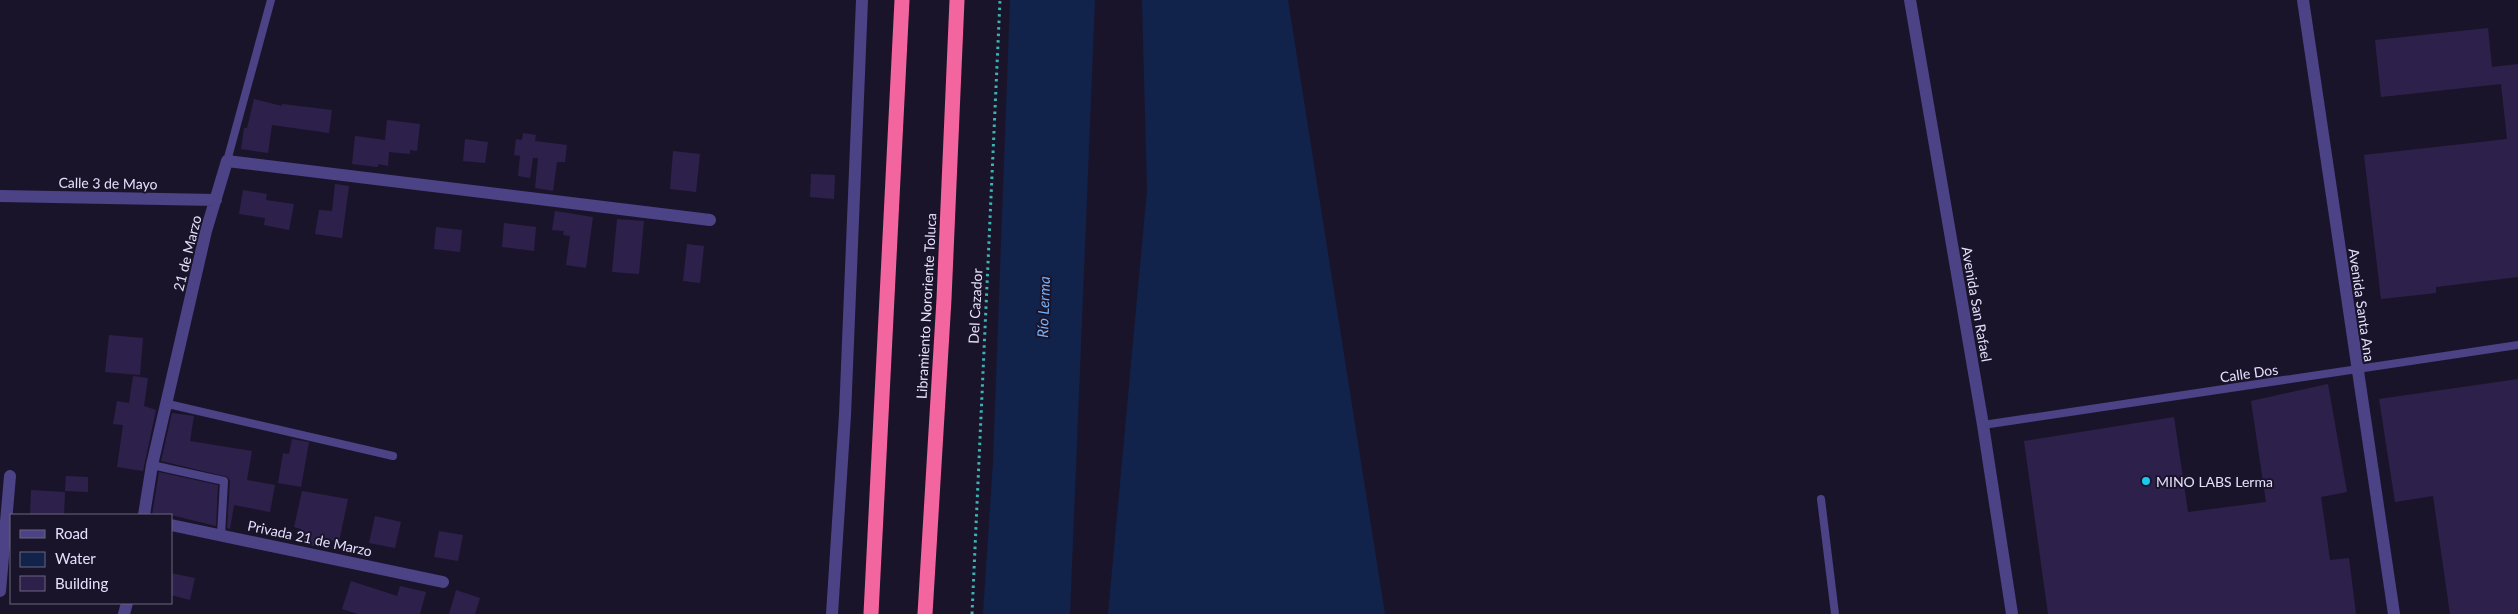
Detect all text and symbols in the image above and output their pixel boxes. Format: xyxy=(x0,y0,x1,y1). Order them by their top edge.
street label: Calle 3 de Mayo xyxy=(58,174,158,192)
street label: Libramiento Nororiente Toluca xyxy=(913,212,939,399)
street label: 21 de Marzo xyxy=(169,213,205,293)
street label: Avenida San Rafael xyxy=(1958,245,1996,363)
street label: Avenida Santa Ana xyxy=(2346,247,2378,363)
street label: Del Cazador xyxy=(965,268,985,344)
water label: Río Lerma xyxy=(1033,276,1053,338)
street label: Calle Dos xyxy=(2219,361,2279,385)
place label: MINO LABS Lerma xyxy=(2156,473,2273,490)
marker: MINO LABS Lerma xyxy=(2140,475,2152,487)
legend xyxy=(10,514,172,604)
street label: Privada 21 de Marzo xyxy=(246,517,374,560)
text: Road xyxy=(55,524,88,542)
text: Water xyxy=(55,549,96,567)
text: Building xyxy=(55,574,108,592)

